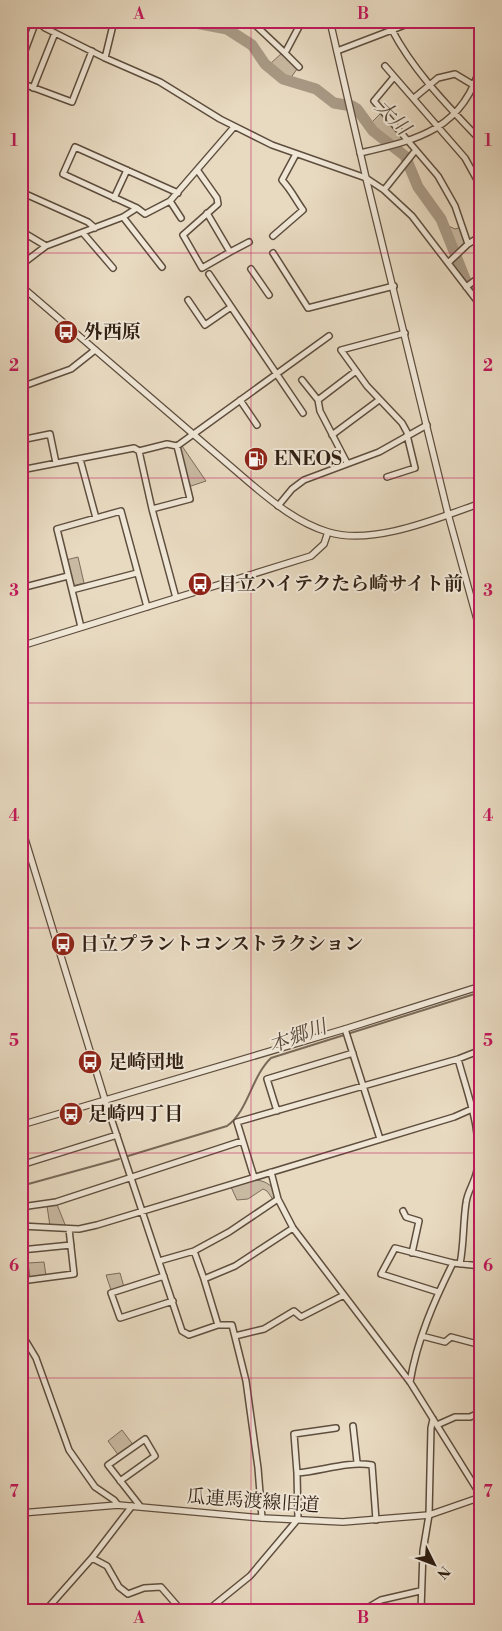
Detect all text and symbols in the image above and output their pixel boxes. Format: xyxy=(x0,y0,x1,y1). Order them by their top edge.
text: A xyxy=(132,4,145,24)
text: B xyxy=(357,4,369,24)
water label: 大川 xyxy=(369,95,416,142)
text: 1 xyxy=(10,131,18,151)
text: 1 xyxy=(484,131,492,151)
bus stop icon: 外西原 xyxy=(53,319,79,345)
place label: 外西原 xyxy=(84,320,141,344)
text: 2 xyxy=(9,356,19,376)
text: 2 xyxy=(483,356,493,376)
fuel station icon: ENEOS xyxy=(243,446,269,472)
place label: ENEOS xyxy=(274,447,342,471)
bus stop icon: 日立ハイテクたら崎サイト前 xyxy=(187,571,213,597)
place label: 日立ハイテクたら崎サイト前 xyxy=(218,572,463,596)
text: 3 xyxy=(9,581,19,601)
text: 3 xyxy=(483,581,493,601)
text: 4 xyxy=(9,806,20,826)
text: 4 xyxy=(483,806,494,826)
bus stop icon: 日立プラントコンストラクション xyxy=(50,931,76,957)
place label: 日立プラントコンストラクション xyxy=(80,932,363,956)
water label: 本郷川 xyxy=(266,1014,332,1059)
text: 5 xyxy=(9,1031,19,1051)
text: 5 xyxy=(483,1031,493,1051)
bus stop icon: 足崎団地 xyxy=(77,1049,103,1075)
place label: 足崎団地 xyxy=(108,1050,184,1074)
bus stop icon: 足崎四丁目 xyxy=(58,1101,84,1127)
place label: 足崎四丁目 xyxy=(88,1102,183,1126)
text: 6 xyxy=(9,1256,19,1276)
text: 6 xyxy=(483,1256,493,1276)
text: 7 xyxy=(9,1482,19,1502)
text: 7 xyxy=(483,1482,493,1502)
street label: 瓜連馬渡線旧道 xyxy=(186,1484,320,1518)
north arrow xyxy=(410,1538,460,1588)
text: N xyxy=(433,1562,453,1582)
text: A xyxy=(132,1608,145,1628)
text: B xyxy=(357,1608,369,1628)

